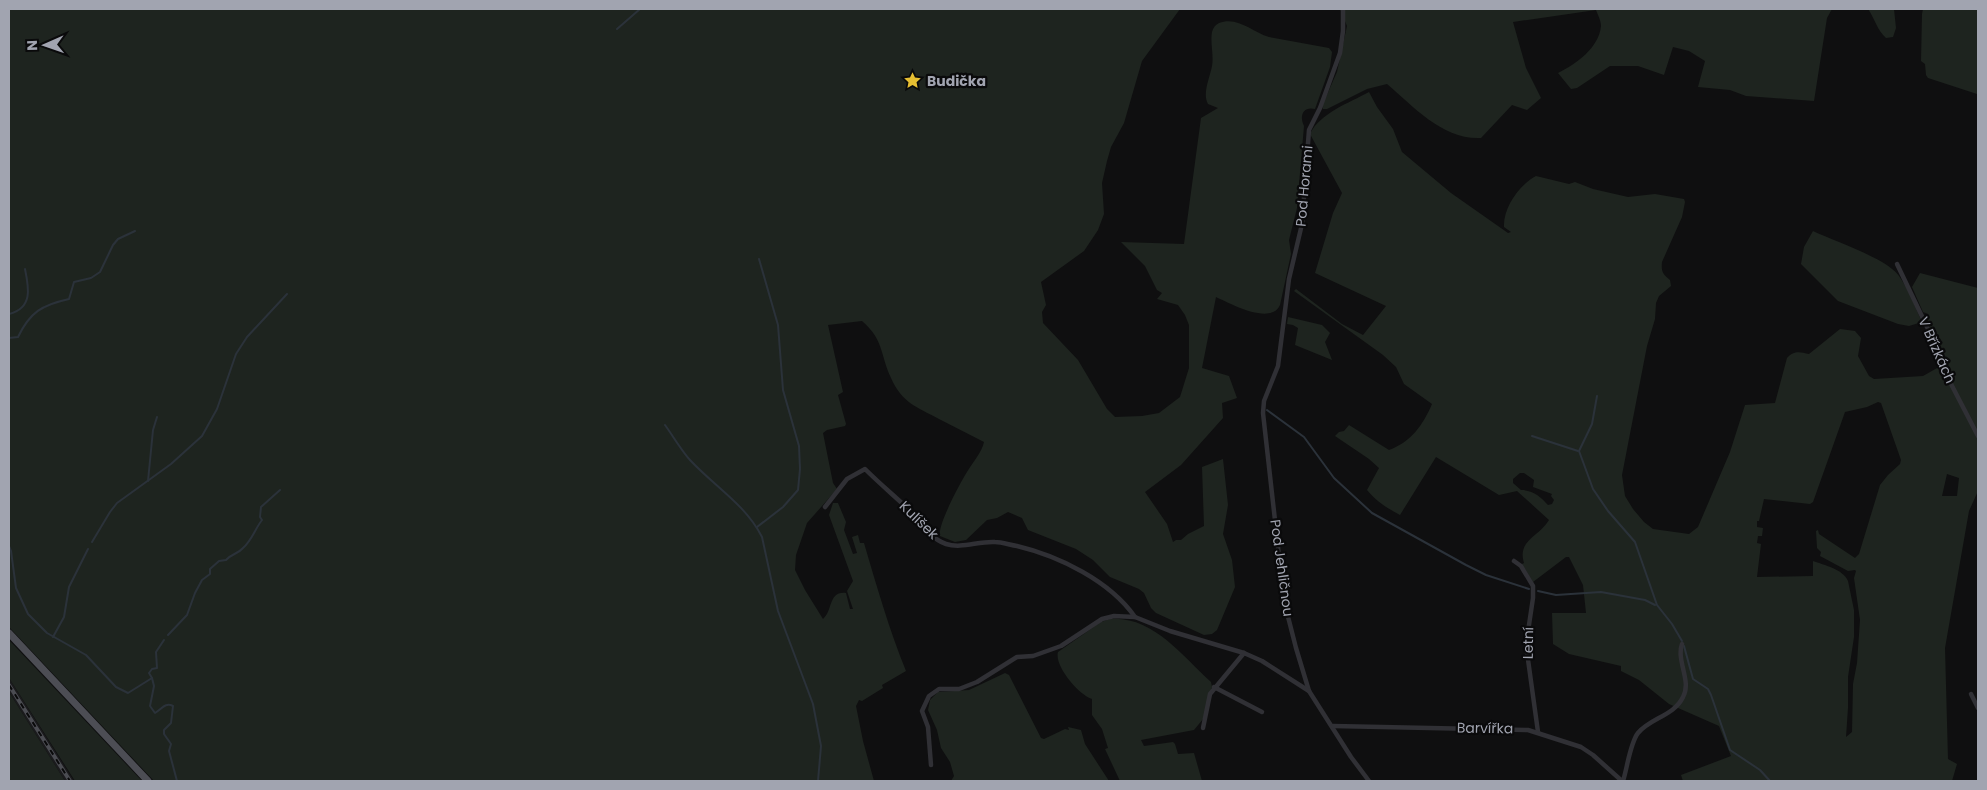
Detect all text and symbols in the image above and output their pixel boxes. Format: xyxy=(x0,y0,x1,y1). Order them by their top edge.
north arrow xyxy=(20,20,70,70)
text: N xyxy=(22,40,42,51)
place icon: Budička xyxy=(903,71,923,91)
place label: Budička xyxy=(927,71,986,91)
street label: Pod Horami xyxy=(1290,145,1318,227)
street label: V Břízkách xyxy=(1913,314,1961,386)
street label: Kulíšek xyxy=(895,496,944,544)
street label: Pod Jehličnou xyxy=(1265,518,1299,618)
street label: Letní xyxy=(1518,626,1538,659)
street label: Barvířka xyxy=(1457,718,1513,738)

